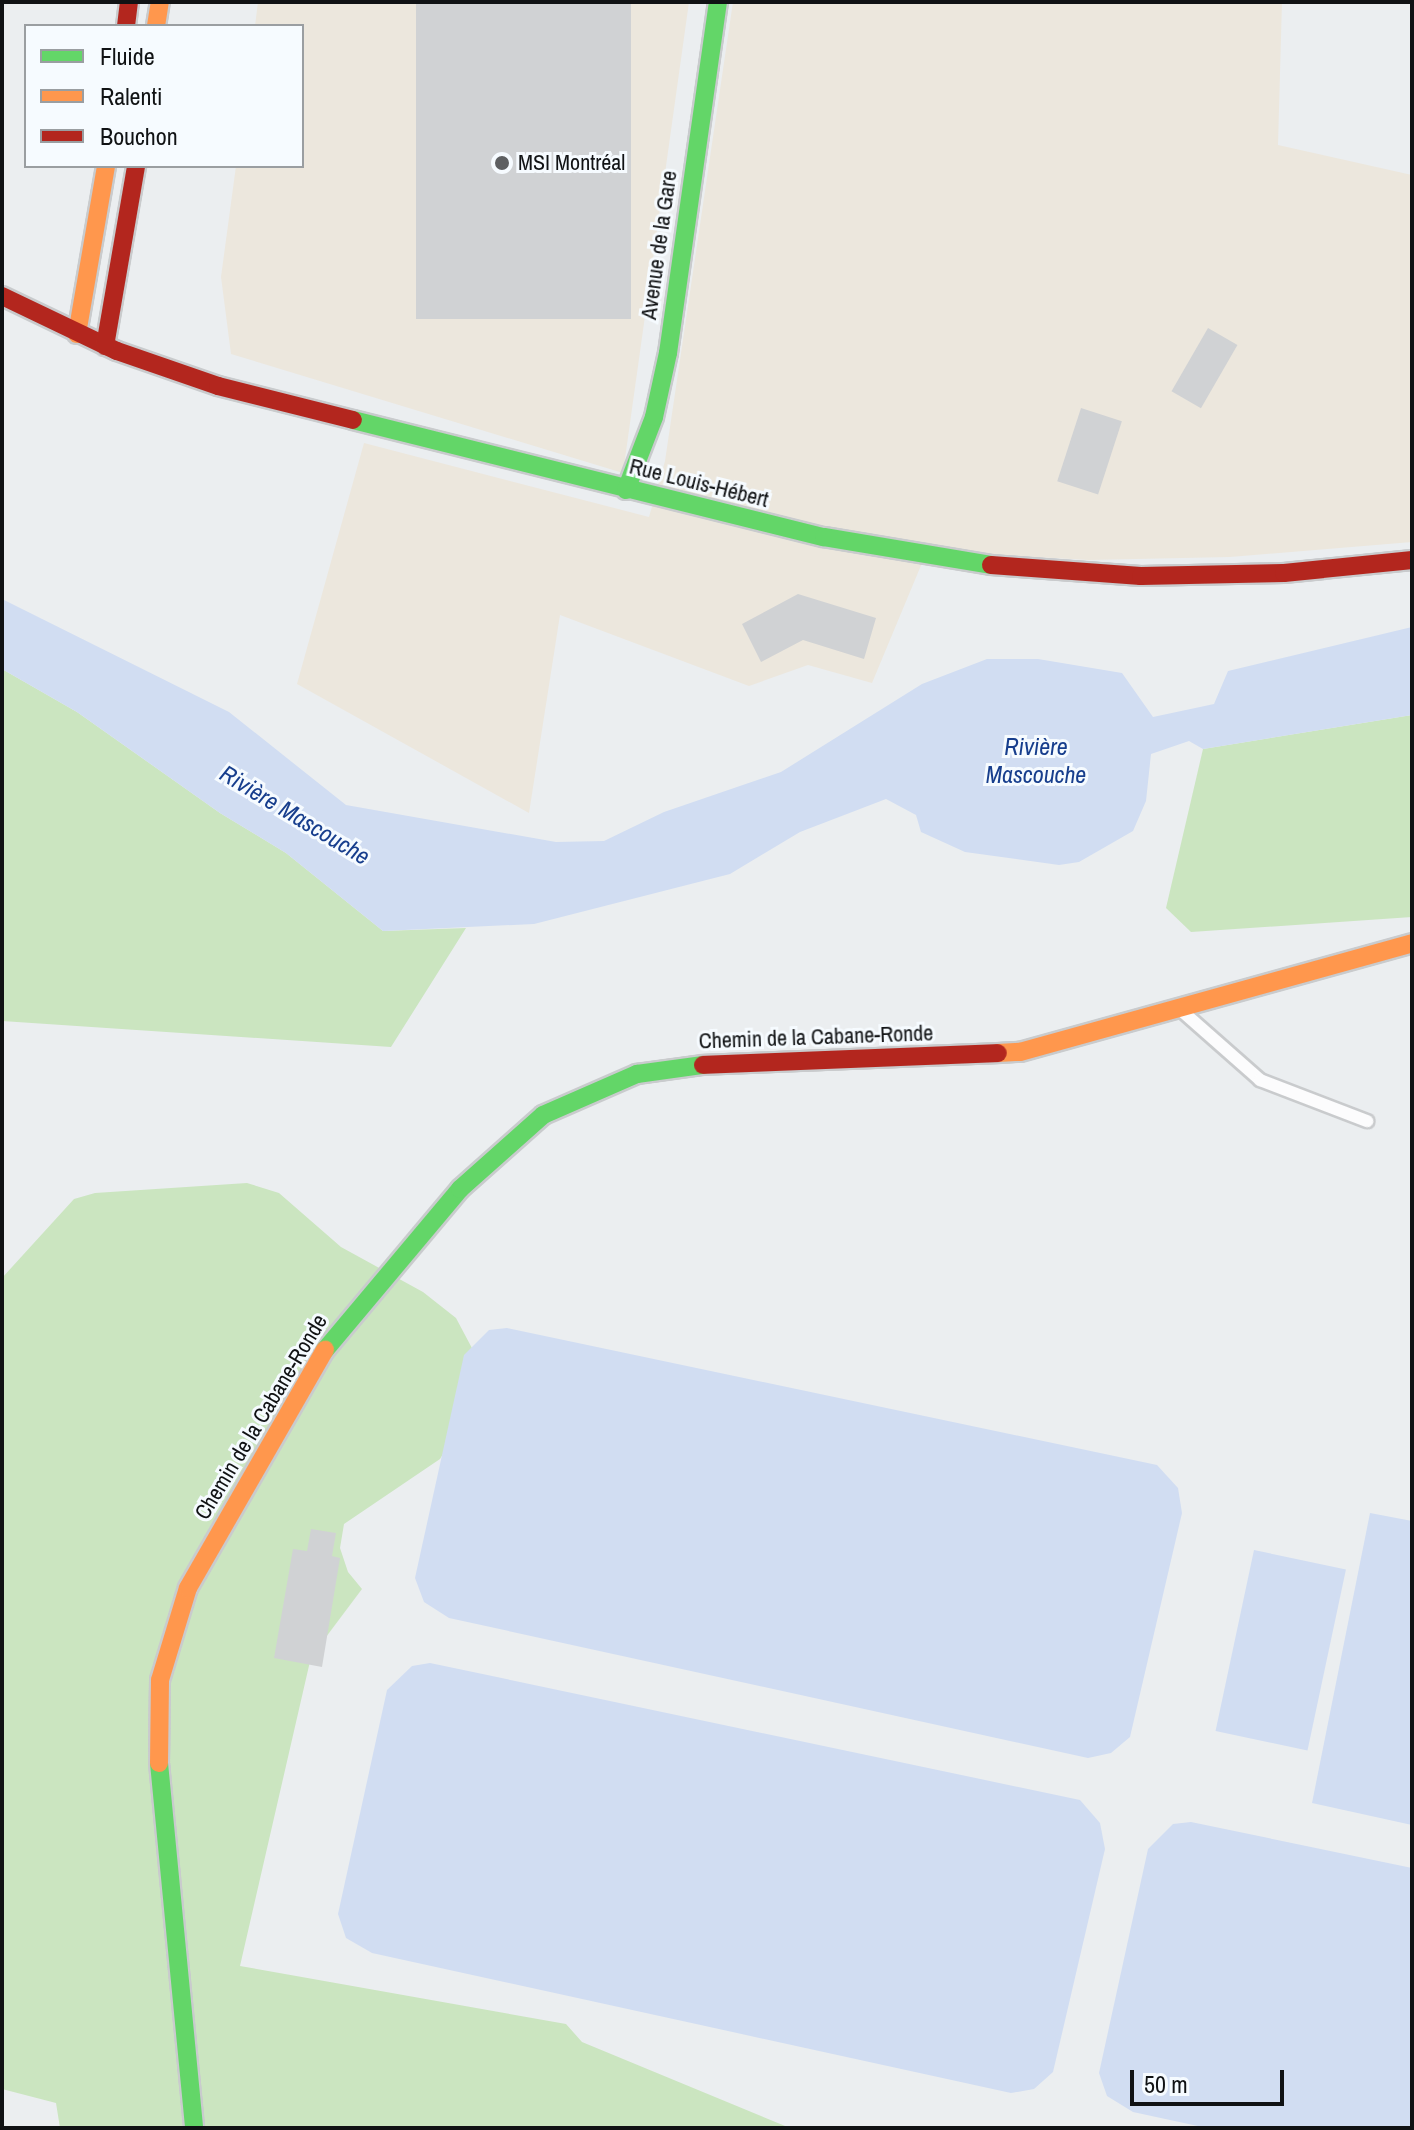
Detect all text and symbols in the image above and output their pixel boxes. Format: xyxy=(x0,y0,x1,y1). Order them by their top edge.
legend xyxy=(24,24,304,168)
text: Fluide xyxy=(100,40,155,72)
text: Ralenti xyxy=(100,80,162,112)
text: Bouchon xyxy=(100,120,178,152)
place label: MSI Montréal xyxy=(518,150,625,176)
marker: MSI Montréal xyxy=(493,154,511,172)
street label: Avenue de la Gare xyxy=(635,169,683,321)
street label: Rue Louis-Hébert xyxy=(627,453,771,513)
water label: Rivière Mascouche xyxy=(986,733,1086,789)
water label: Rivière Mascouche xyxy=(215,759,375,871)
street label: Chemin de la Cabane-Ronde xyxy=(698,1020,934,1054)
street label: Chemin de la Cabane-Ronde xyxy=(189,1310,333,1524)
scale bar xyxy=(1134,2054,1288,2104)
text: 50 m xyxy=(1144,2068,1188,2100)

